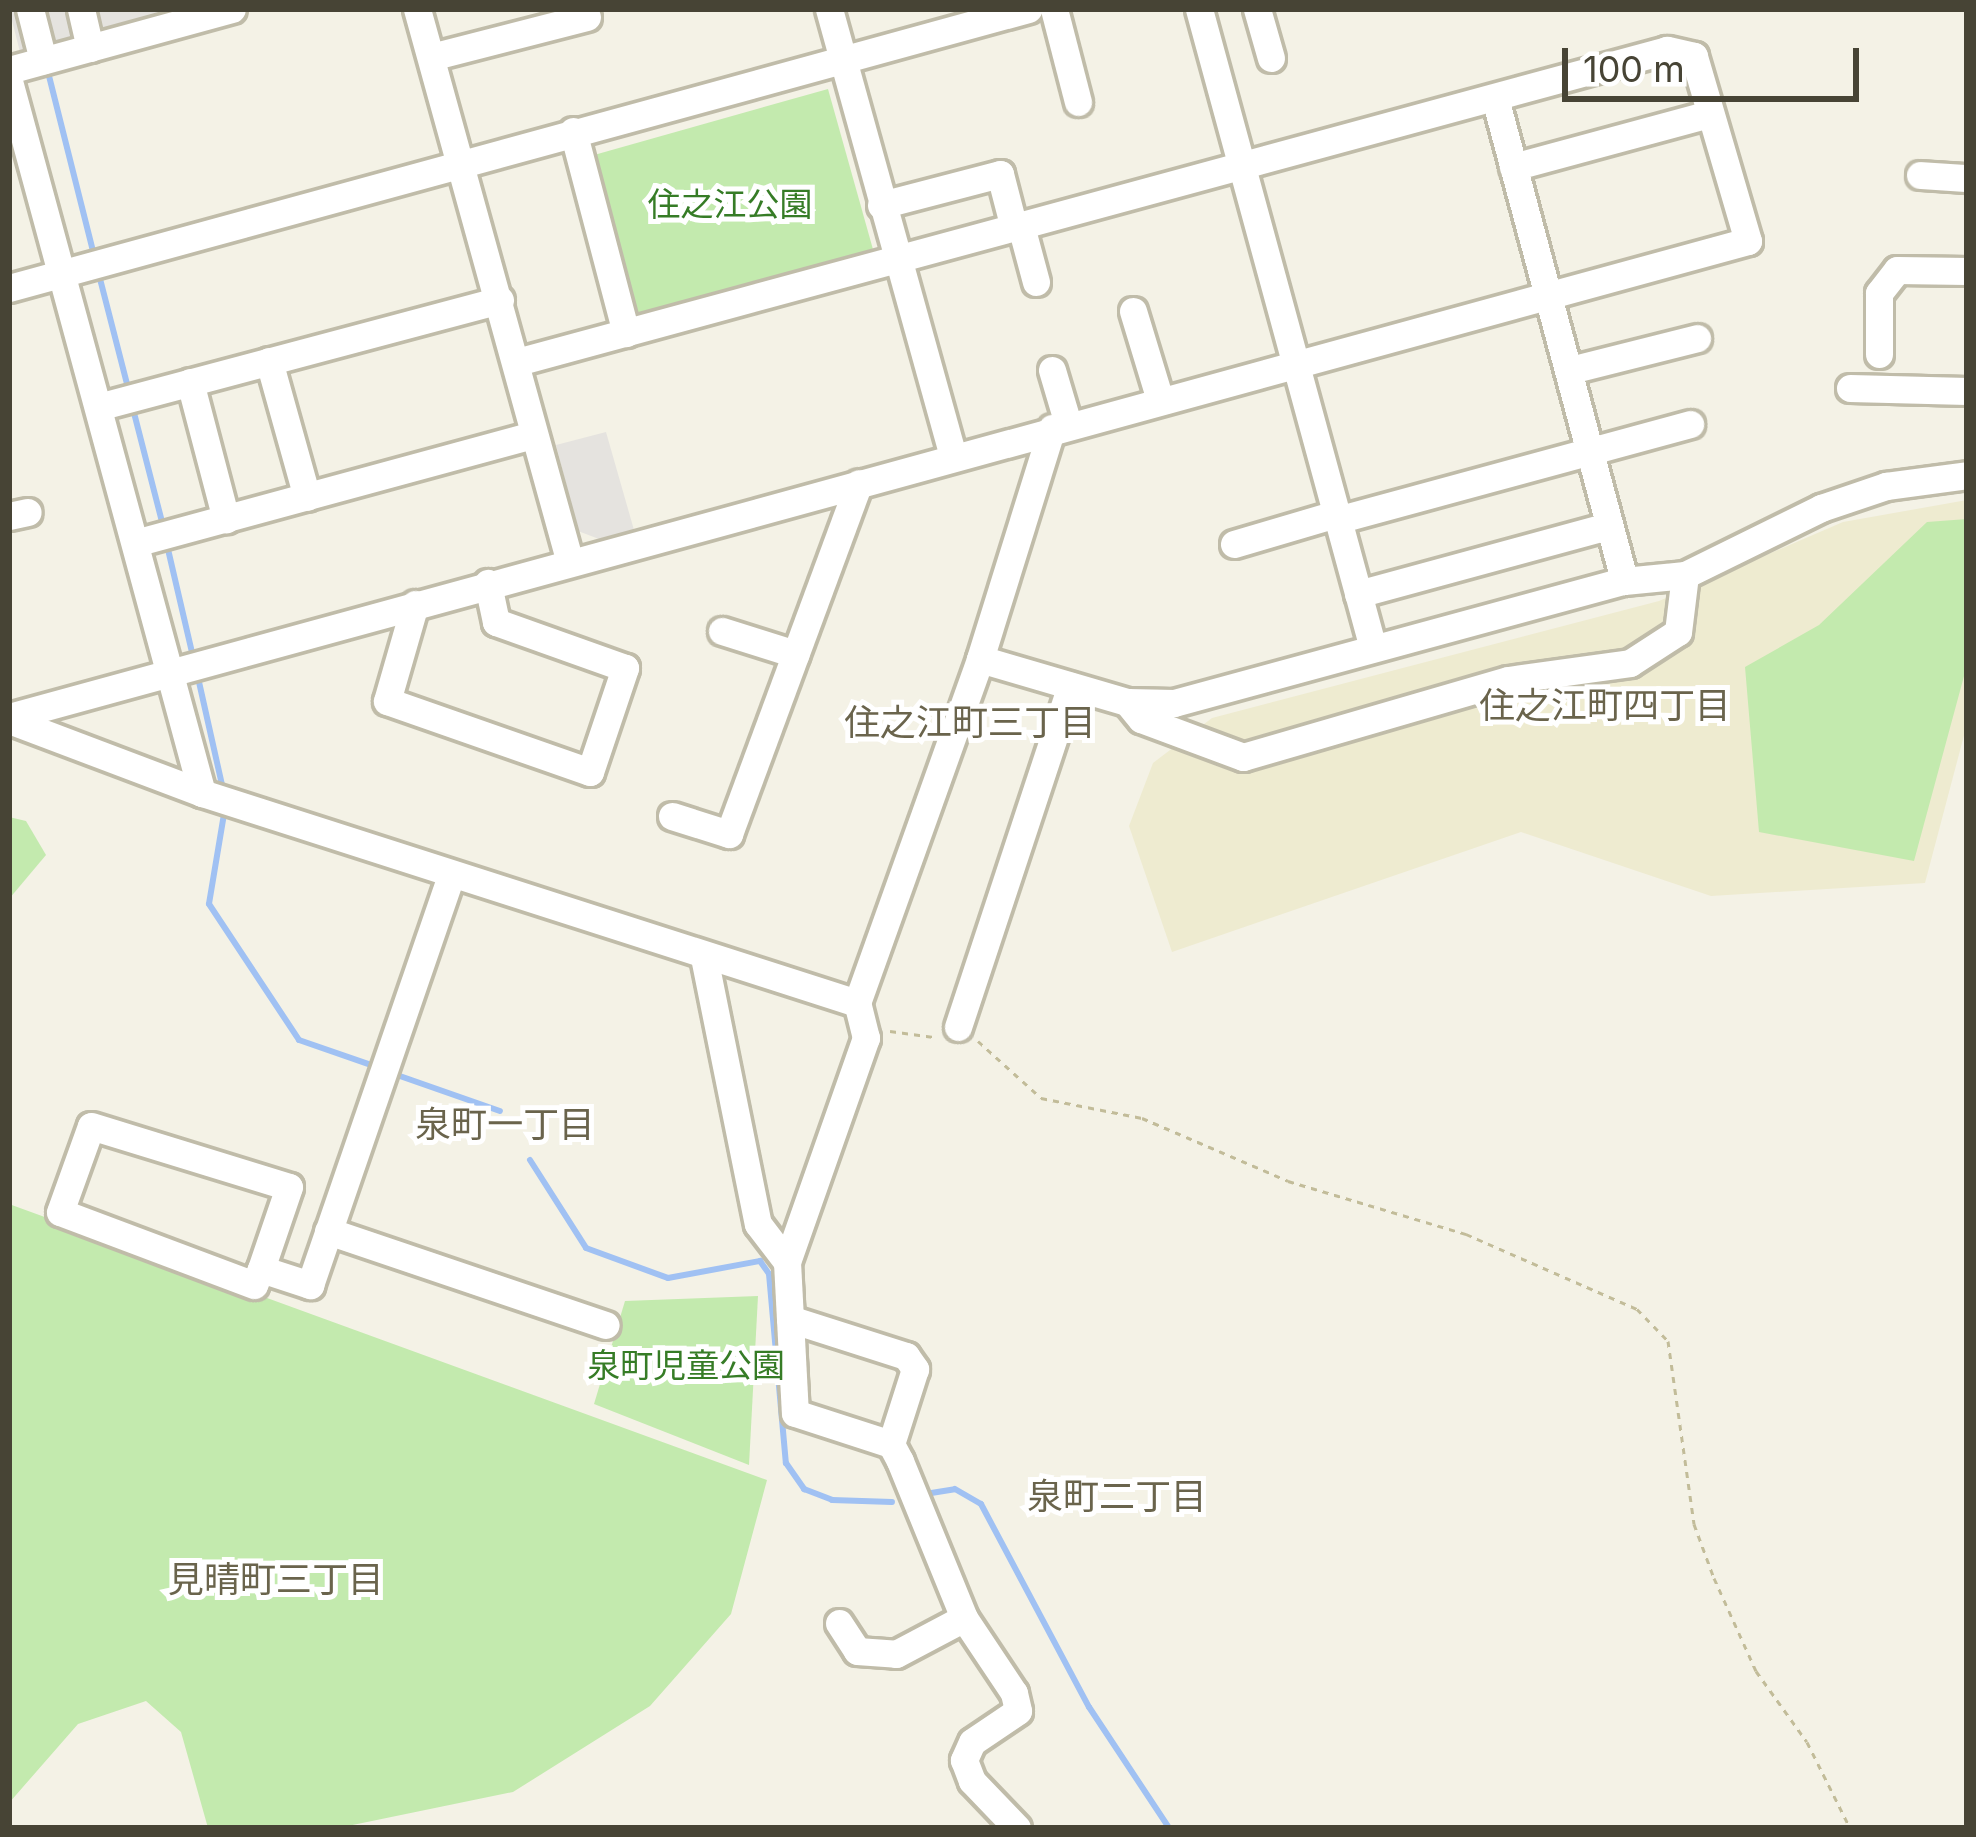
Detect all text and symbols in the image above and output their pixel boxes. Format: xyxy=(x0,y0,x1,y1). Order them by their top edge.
scale bar xyxy=(1568,24,1865,98)
text: 100 m xyxy=(1583,47,1685,91)
park label: 住之江公園 xyxy=(648,185,812,225)
district label: 住之江町四丁目 xyxy=(1479,684,1731,728)
district label: 住之江町三丁目 xyxy=(844,701,1096,745)
district label: 泉町一丁目 xyxy=(415,1103,595,1147)
park label: 泉町児童公園 xyxy=(587,1346,785,1386)
district label: 泉町二丁目 xyxy=(1027,1475,1207,1519)
district label: 見晴町三丁目 xyxy=(168,1558,384,1602)

